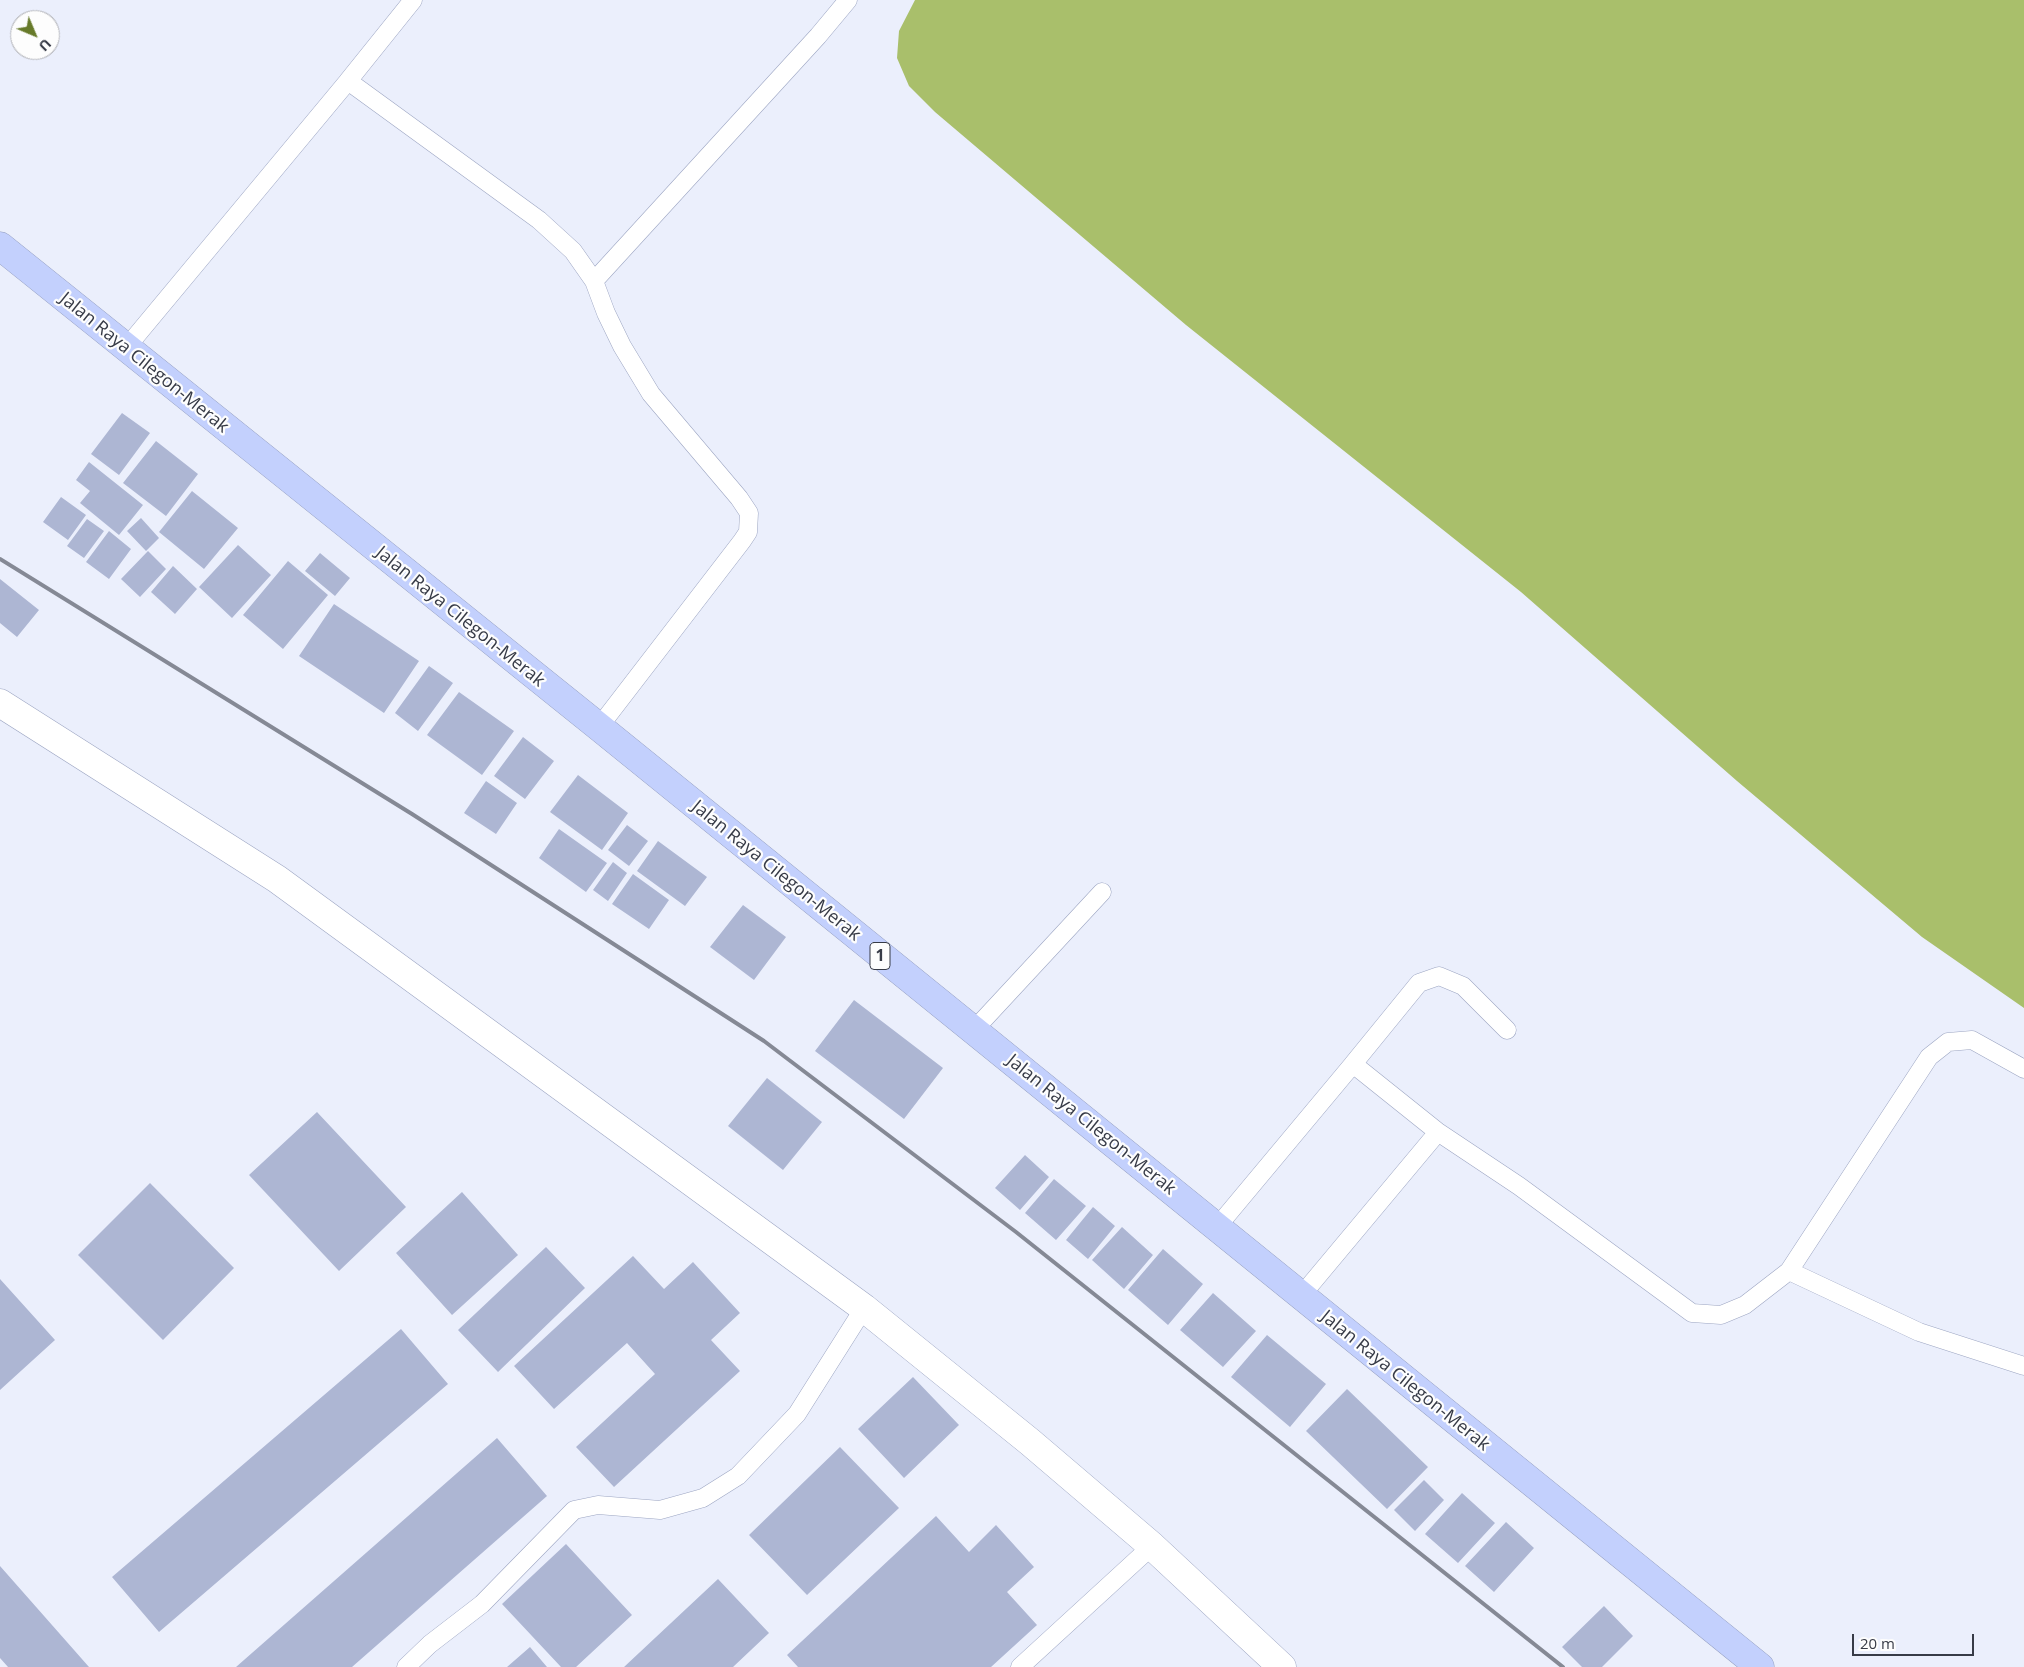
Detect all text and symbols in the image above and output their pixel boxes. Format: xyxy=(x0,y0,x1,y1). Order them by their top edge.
north arrow xyxy=(10,10,60,60)
text: U xyxy=(35,35,56,56)
street label: Jalan Raya Cilegon-Merak xyxy=(55,288,233,438)
street label: Jalan Raya Cilegon-Merak xyxy=(371,542,549,692)
street label: Jalan Raya Cilegon-Merak xyxy=(687,796,865,946)
road number: 1 xyxy=(870,942,890,969)
street label: Jalan Raya Cilegon-Merak xyxy=(1002,1050,1180,1200)
street label: Jalan Raya Cilegon-Merak xyxy=(1316,1306,1494,1456)
scale bar xyxy=(1854,1624,1976,1656)
text: 20 m xyxy=(1860,1633,1895,1653)

